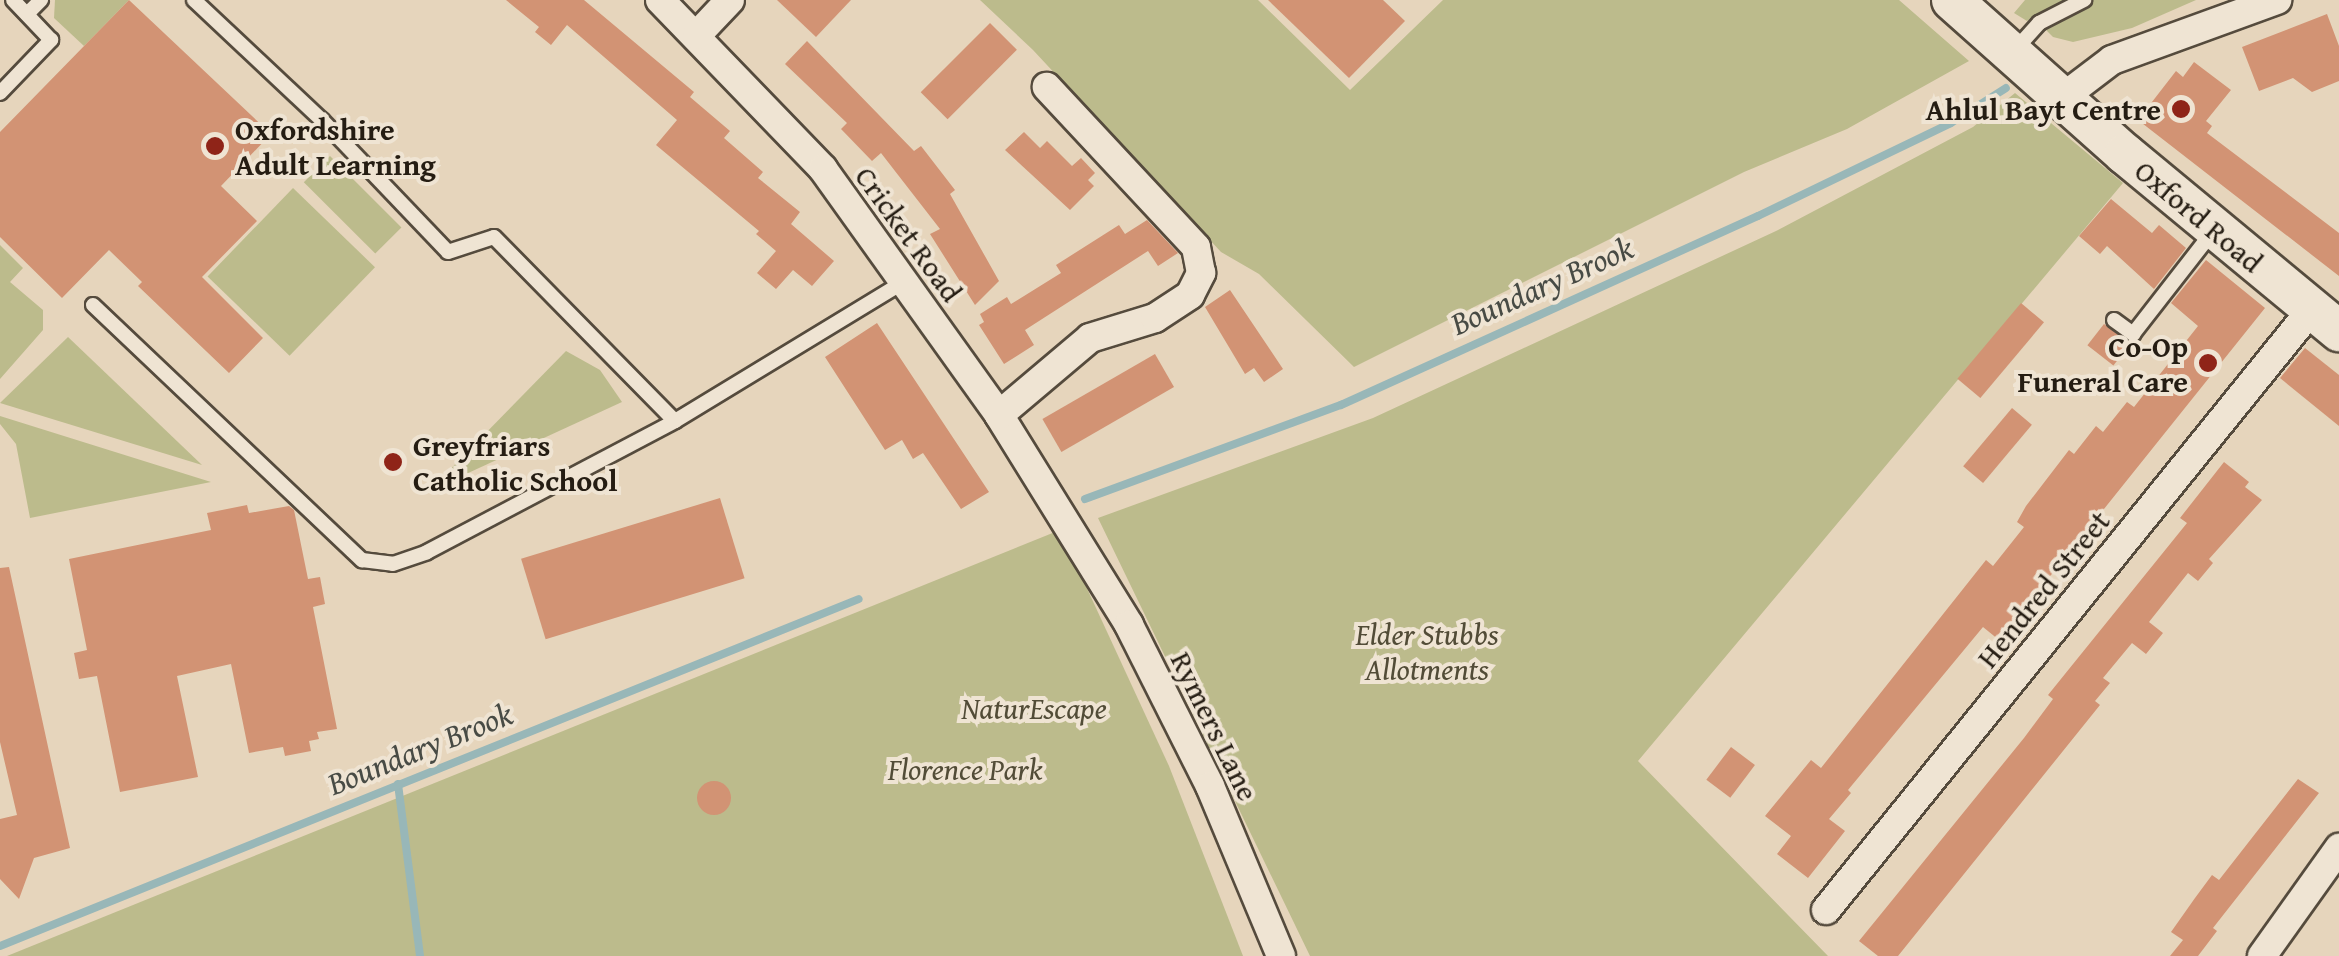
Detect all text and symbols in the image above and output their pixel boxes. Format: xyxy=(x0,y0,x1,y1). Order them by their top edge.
place label: Ahlul Bayt Centre xyxy=(1926,91,2161,127)
marker: Ahlul Bayt Centre xyxy=(2170,98,2192,120)
place label: Oxfordshire Adult Learning xyxy=(235,111,436,182)
marker: Oxfordshire Adult Learning xyxy=(204,135,226,157)
street label: Oxford Road xyxy=(2128,152,2270,280)
street label: Cricket Road xyxy=(848,159,970,309)
water label: Boundary Brook xyxy=(1445,229,1639,343)
place label: Co-Op Funeral Care xyxy=(2018,328,2188,398)
marker: Co-Op Funeral Care xyxy=(2197,352,2219,374)
place label: Greyfriars Catholic School xyxy=(413,427,618,498)
marker: Greyfriars Catholic School xyxy=(382,451,404,473)
street label: Hendred Street xyxy=(1969,503,2117,675)
park label: Elder Stubbs Allotments xyxy=(1355,616,1499,686)
street label: Rymers Lane xyxy=(1163,646,1267,806)
park label: NaturEscape xyxy=(961,690,1107,726)
water label: Boundary Brook xyxy=(322,695,518,803)
park label: Florence Park xyxy=(888,751,1042,787)

